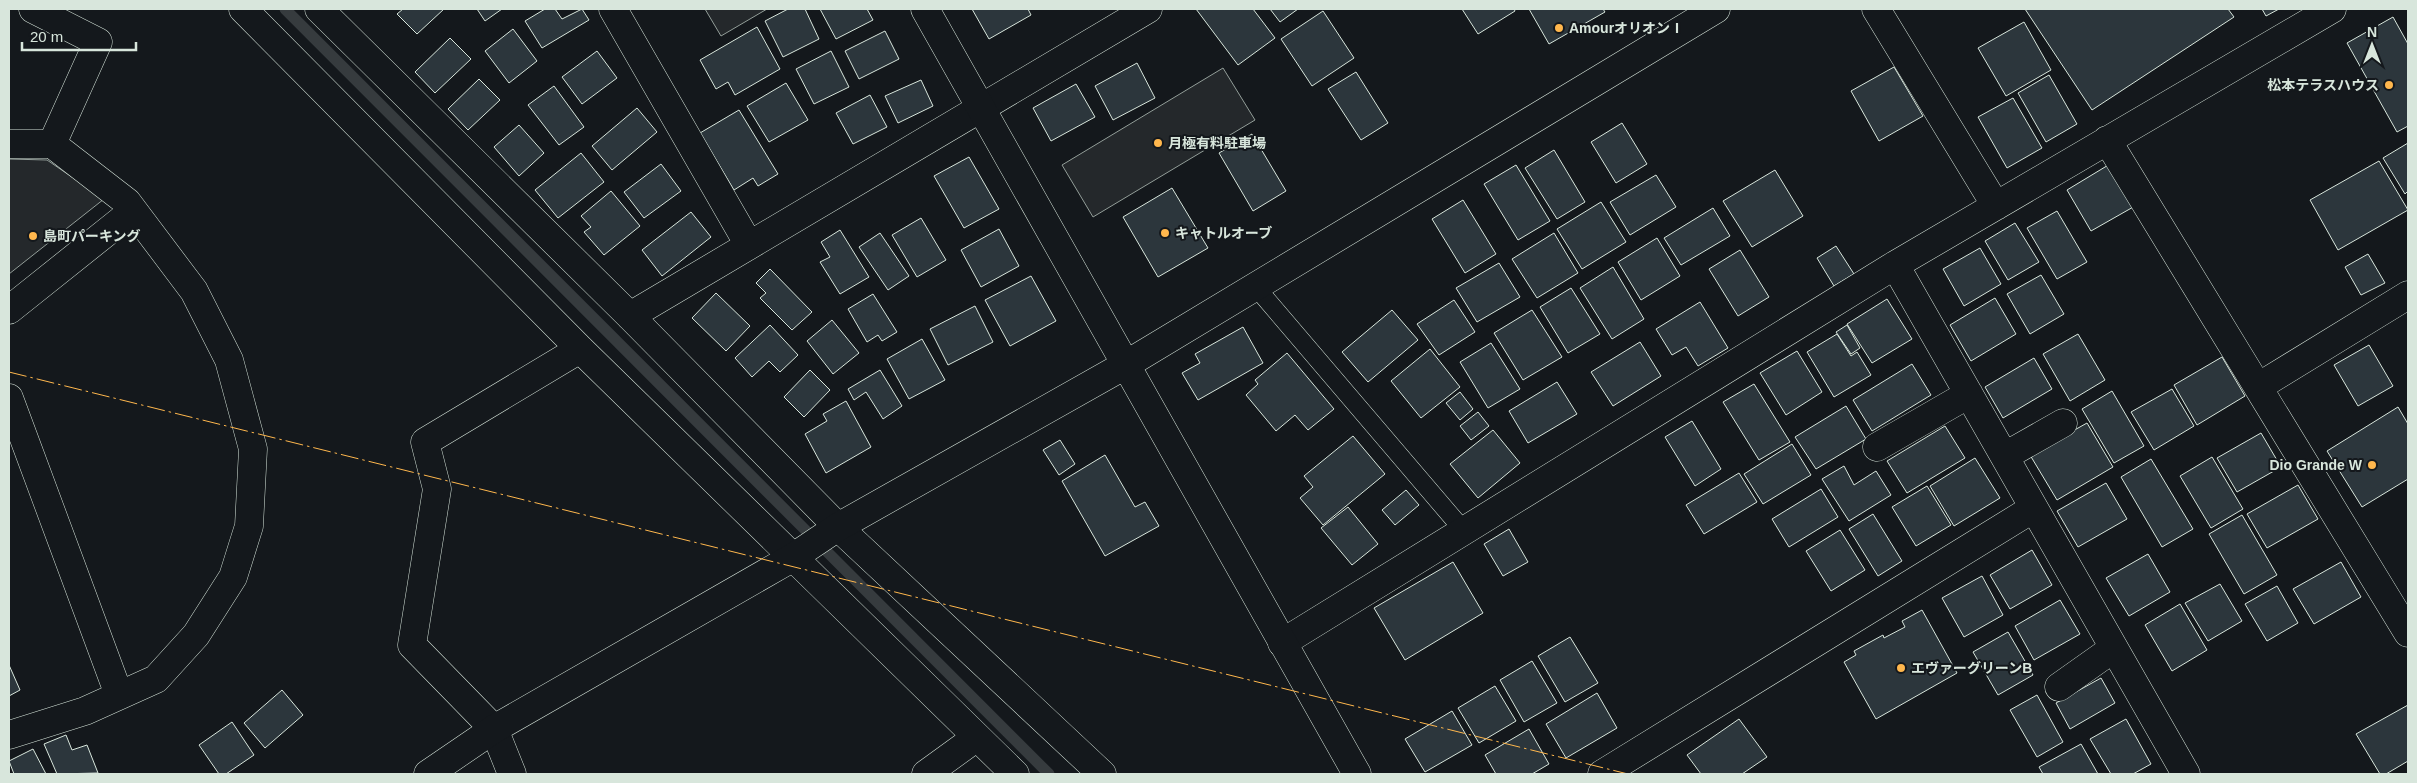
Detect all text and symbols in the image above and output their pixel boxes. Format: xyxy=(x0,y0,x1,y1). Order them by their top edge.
scale bar xyxy=(22,20,136,52)
place label: AmourオリオンⅠ xyxy=(1569,20,1684,36)
north arrow xyxy=(2347,20,2397,70)
marker: AmourオリオンⅠ xyxy=(1553,22,1565,34)
text: N xyxy=(2367,24,2377,40)
text: 20 m xyxy=(30,28,63,45)
place label: 松本テラスハウス xyxy=(2267,77,2379,93)
marker: 松本テラスハウス xyxy=(2383,79,2395,91)
place label: 月極有料駐車場 xyxy=(1168,135,1266,151)
marker: 月極有料駐車場 xyxy=(1152,137,1164,149)
place label: キャトルオーブ xyxy=(1175,225,1272,241)
marker: キャトルオーブ xyxy=(1159,227,1171,239)
place label: 島町パーキング xyxy=(43,228,141,244)
marker: 島町パーキング xyxy=(27,230,39,242)
place label: Dio Grande W xyxy=(2269,457,2363,473)
marker: Dio Grande W xyxy=(2366,459,2378,471)
place label: エヴァーグリーンB xyxy=(1911,660,2032,676)
marker: エヴァーグリーンB xyxy=(1895,662,1907,674)

